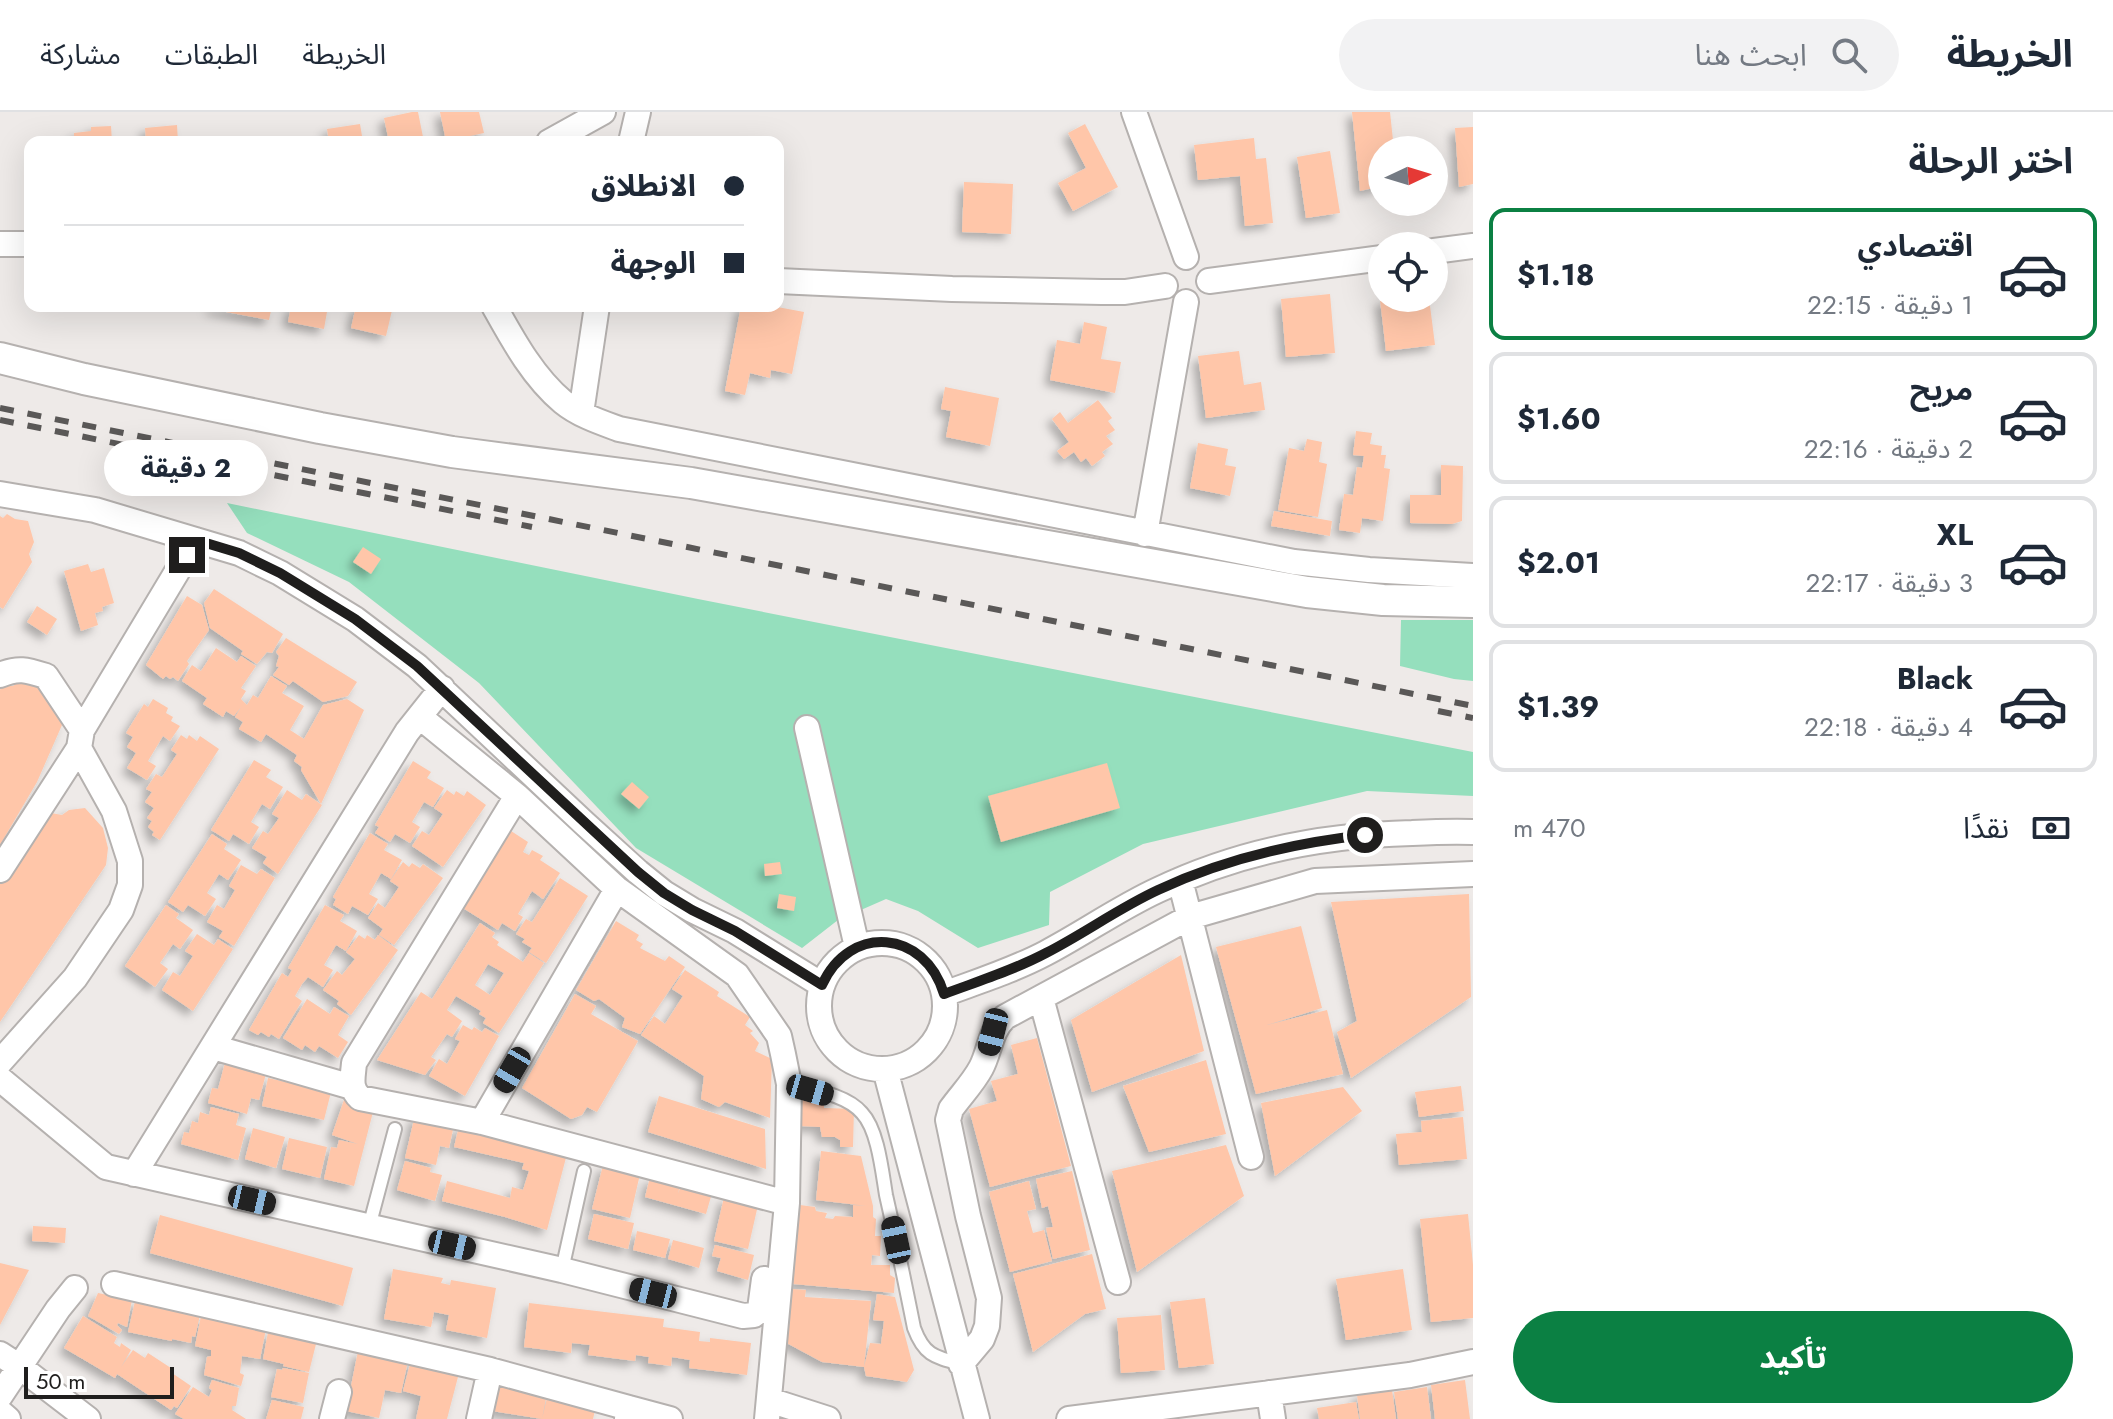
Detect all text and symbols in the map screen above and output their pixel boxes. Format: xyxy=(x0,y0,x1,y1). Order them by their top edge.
search box xyxy=(1339,19,1899,91)
text: الخريطة xyxy=(1947,26,2073,81)
text: ابحث هنا xyxy=(1694,33,1807,76)
icon: search xyxy=(1827,33,1871,77)
text: مشاركة xyxy=(40,34,121,75)
text: الطبقات xyxy=(165,34,258,75)
text: الخريطة xyxy=(302,34,386,75)
text: اختر الرحلة xyxy=(1908,134,2073,186)
north arrow xyxy=(1368,136,1448,216)
map controls xyxy=(1368,136,1448,312)
text: الانطلاق xyxy=(591,164,696,207)
text: اقتصادي xyxy=(1858,224,1973,267)
button: locate xyxy=(1368,232,1448,312)
icon: car xyxy=(1997,238,2069,310)
text: الوجهة xyxy=(611,241,696,284)
text: $1.18 xyxy=(1517,253,1595,296)
text: 1 دقيقة · 22:15 xyxy=(1807,286,1973,324)
text: مريح xyxy=(1910,368,1973,411)
icon: car xyxy=(1997,382,2069,454)
text: $1.60 xyxy=(1517,397,1601,440)
text: 2 دقيقة · 22:16 xyxy=(1804,430,1973,468)
callout: 2 دقيقة xyxy=(105,439,269,495)
text: 2 دقيقة xyxy=(141,449,231,487)
text: XL xyxy=(1937,513,1973,556)
icon: car xyxy=(1997,526,2069,598)
route end xyxy=(169,537,205,573)
text: $2.01 xyxy=(1517,541,1600,584)
text: 3 دقيقة · 22:17 xyxy=(1806,564,1973,602)
text: Black xyxy=(1897,657,1973,700)
icon: car xyxy=(1997,670,2069,742)
text: $1.39 xyxy=(1517,685,1599,728)
text: 4 دقيقة · 22:18 xyxy=(1804,708,1973,746)
text: نقدًا xyxy=(1963,806,2009,849)
icon: cash xyxy=(2029,806,2073,850)
text: 470 m xyxy=(1513,809,1586,847)
route start xyxy=(1347,817,1383,853)
car xyxy=(976,1006,1010,1058)
car xyxy=(490,1043,534,1097)
car xyxy=(784,1072,836,1108)
car xyxy=(226,1183,278,1217)
car xyxy=(879,1214,913,1266)
car xyxy=(426,1228,478,1262)
car xyxy=(627,1276,679,1310)
button: تأكيد xyxy=(1513,1311,2073,1403)
scale bar xyxy=(24,1363,174,1399)
text: 50 m xyxy=(36,1365,85,1397)

